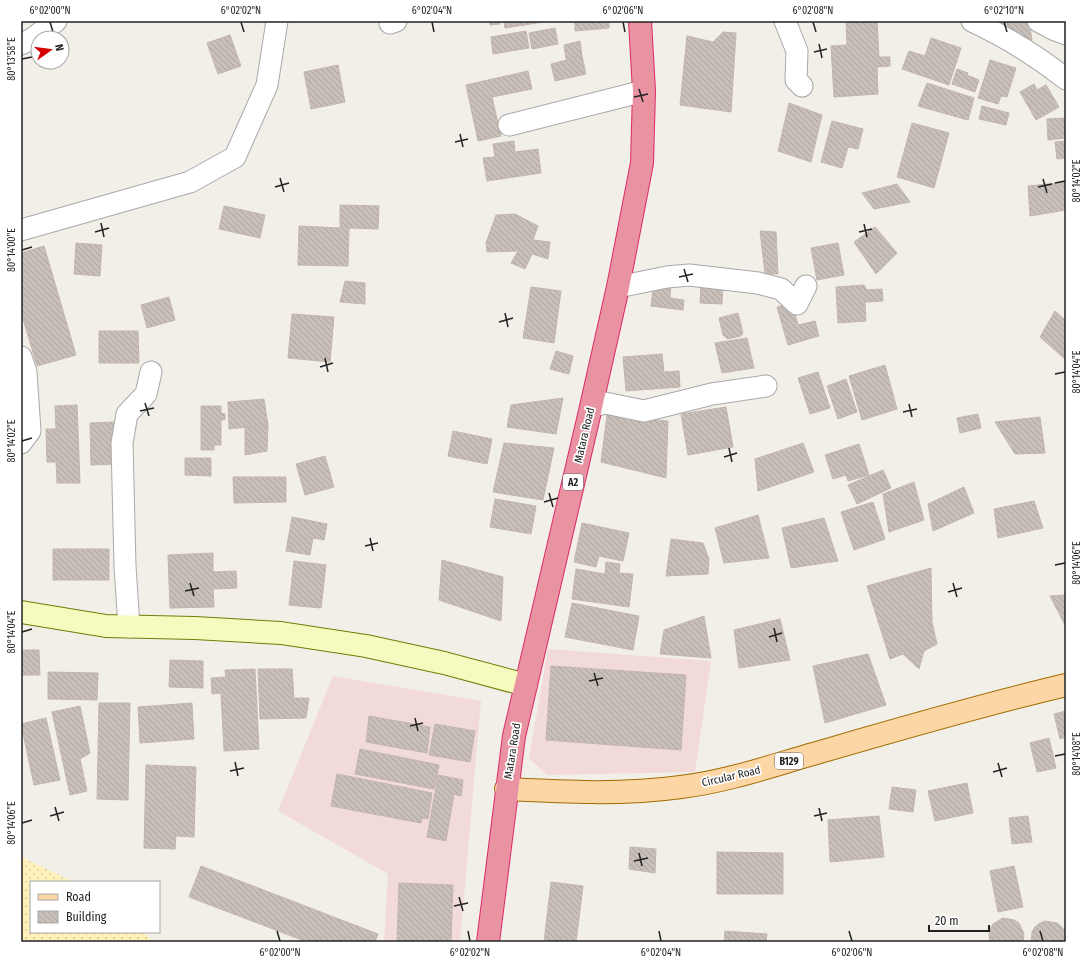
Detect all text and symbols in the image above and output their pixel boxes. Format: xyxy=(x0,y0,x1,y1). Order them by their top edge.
text: 6°02'00"N xyxy=(29,5,71,17)
text: 6°02'02"N xyxy=(221,5,261,17)
text: 6°02'04"N xyxy=(412,5,452,17)
text: 6°02'06"N xyxy=(603,5,643,17)
text: 6°02'08"N xyxy=(793,5,833,17)
text: 6°02'10"N xyxy=(984,5,1024,17)
north arrow xyxy=(30,30,70,70)
text: 80°13'58"E xyxy=(6,37,18,81)
text: N xyxy=(52,43,66,52)
text: 80°14'02"E xyxy=(1071,159,1083,203)
text: 80°14'00"E xyxy=(6,228,18,272)
text: 80°14'04"E xyxy=(1071,350,1083,394)
street label: Matara Road xyxy=(572,406,597,464)
text: 80°14'02"E xyxy=(6,419,18,463)
road number: A2 xyxy=(563,474,583,490)
text: 80°14'06"E xyxy=(1071,541,1083,585)
text: 80°14'04"E xyxy=(6,610,18,654)
street label: Matara Road xyxy=(502,722,523,780)
text: 80°14'08"E xyxy=(1071,732,1083,776)
road number: B129 xyxy=(775,753,803,769)
street label: Circular Road xyxy=(701,763,762,790)
text: 80°14'06"E xyxy=(6,801,18,845)
legend xyxy=(30,881,160,933)
text: Road xyxy=(66,890,91,904)
scale bar xyxy=(929,907,989,933)
text: Building xyxy=(66,910,107,924)
text: 20 m xyxy=(935,914,959,928)
text: 6°02'00"N xyxy=(259,947,301,959)
text: 6°02'02"N xyxy=(450,947,490,959)
text: 6°02'04"N xyxy=(641,947,681,959)
text: 6°02'06"N xyxy=(832,947,872,959)
text: 6°02'08"N xyxy=(1023,947,1063,959)

